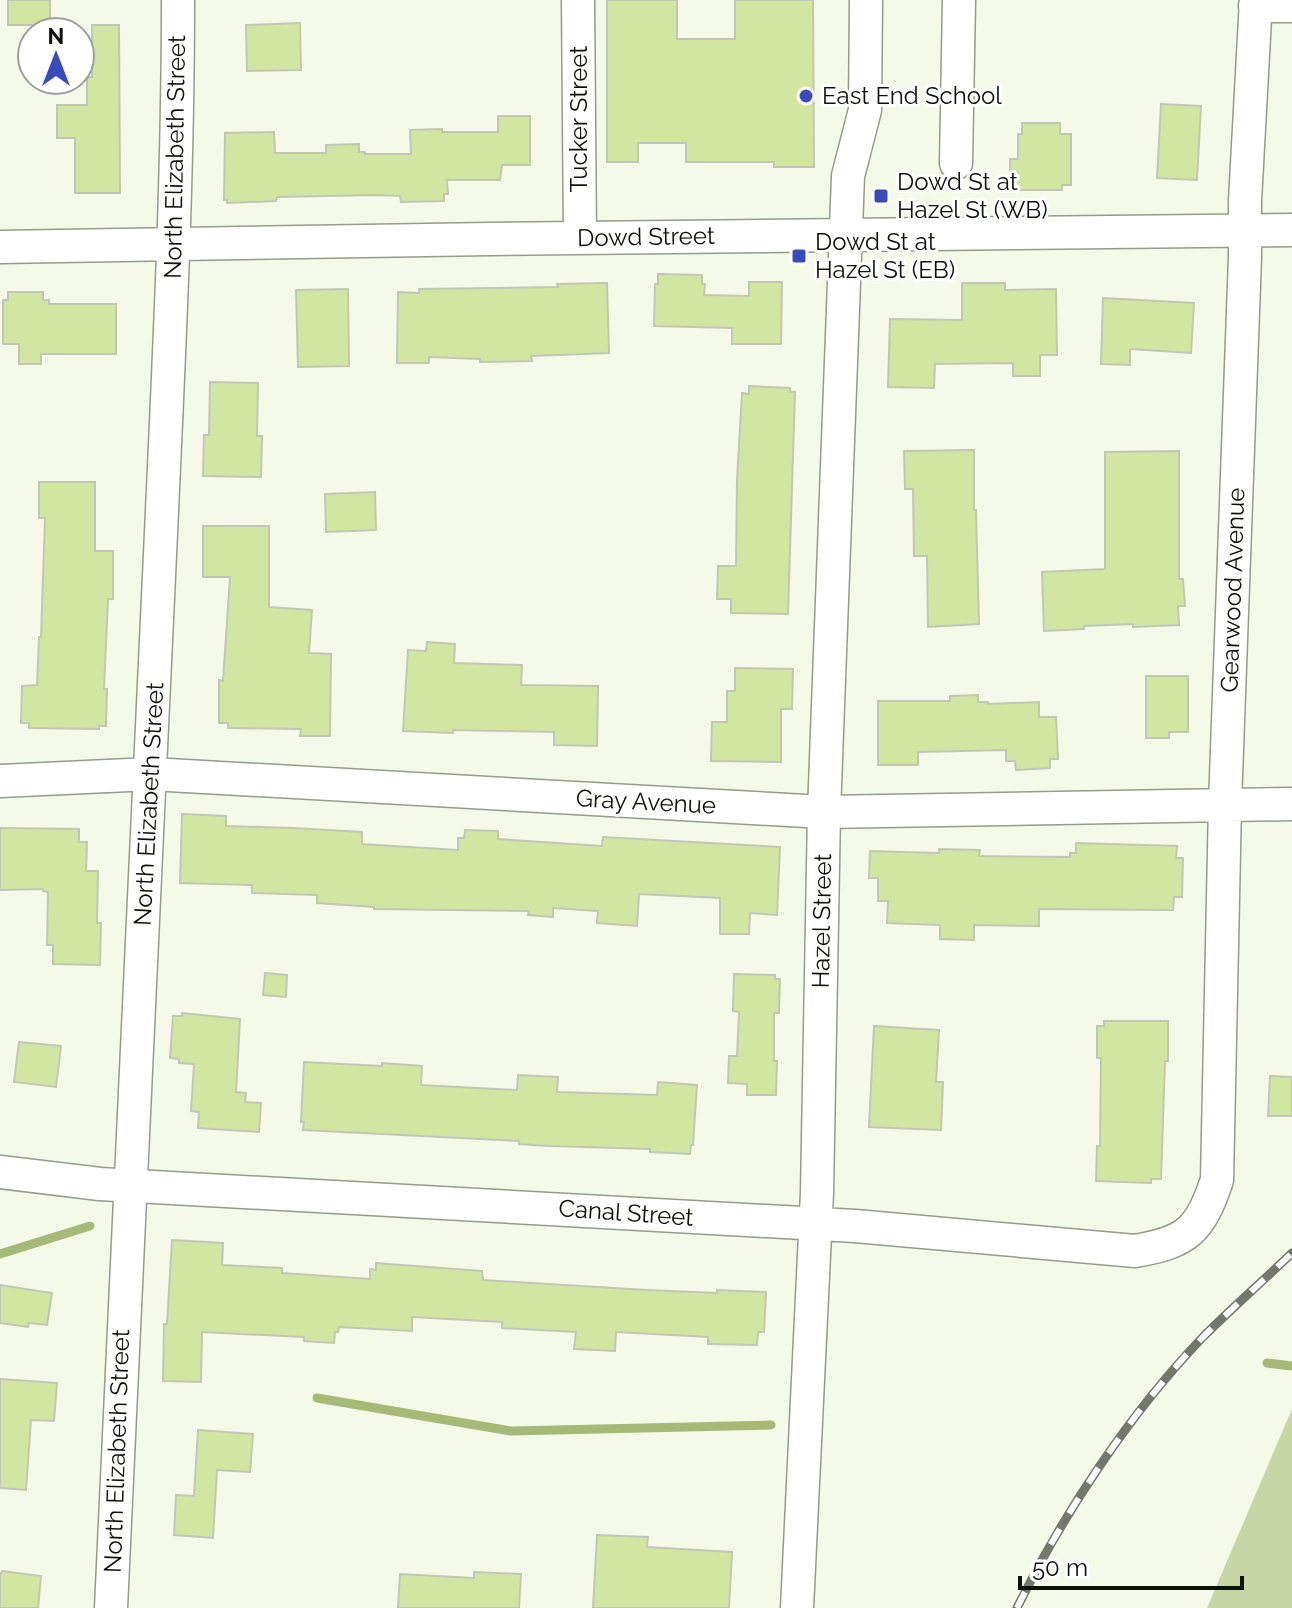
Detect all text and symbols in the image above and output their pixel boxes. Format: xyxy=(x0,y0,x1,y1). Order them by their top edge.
north arrow xyxy=(16,16,96,96)
text: N xyxy=(48,23,64,49)
street label: North Elizabeth Street xyxy=(158,35,191,279)
street label: Tucker Street xyxy=(564,46,593,192)
place label: East End School xyxy=(822,81,1002,110)
marker: East End School xyxy=(797,87,815,105)
place label: Dowd St at Hazel St (WB) xyxy=(897,167,1048,224)
marker: Dowd St at Hazel St (WB) xyxy=(872,187,890,205)
street label: Dowd Street xyxy=(577,221,715,252)
place label: Dowd St at Hazel St (EB) xyxy=(815,227,955,284)
marker: Dowd St at Hazel St (EB) xyxy=(790,247,808,265)
street label: Gearwood Avenue xyxy=(1214,487,1251,693)
street label: North Elizabeth Street xyxy=(128,681,169,927)
street label: Gray Avenue xyxy=(575,783,717,820)
street label: Hazel Street xyxy=(806,853,837,989)
street label: Canal Street xyxy=(558,1193,694,1232)
street label: North Elizabeth Street xyxy=(98,1329,135,1573)
scale bar xyxy=(1020,1540,1242,1590)
text: 50 m xyxy=(1032,1553,1088,1582)

